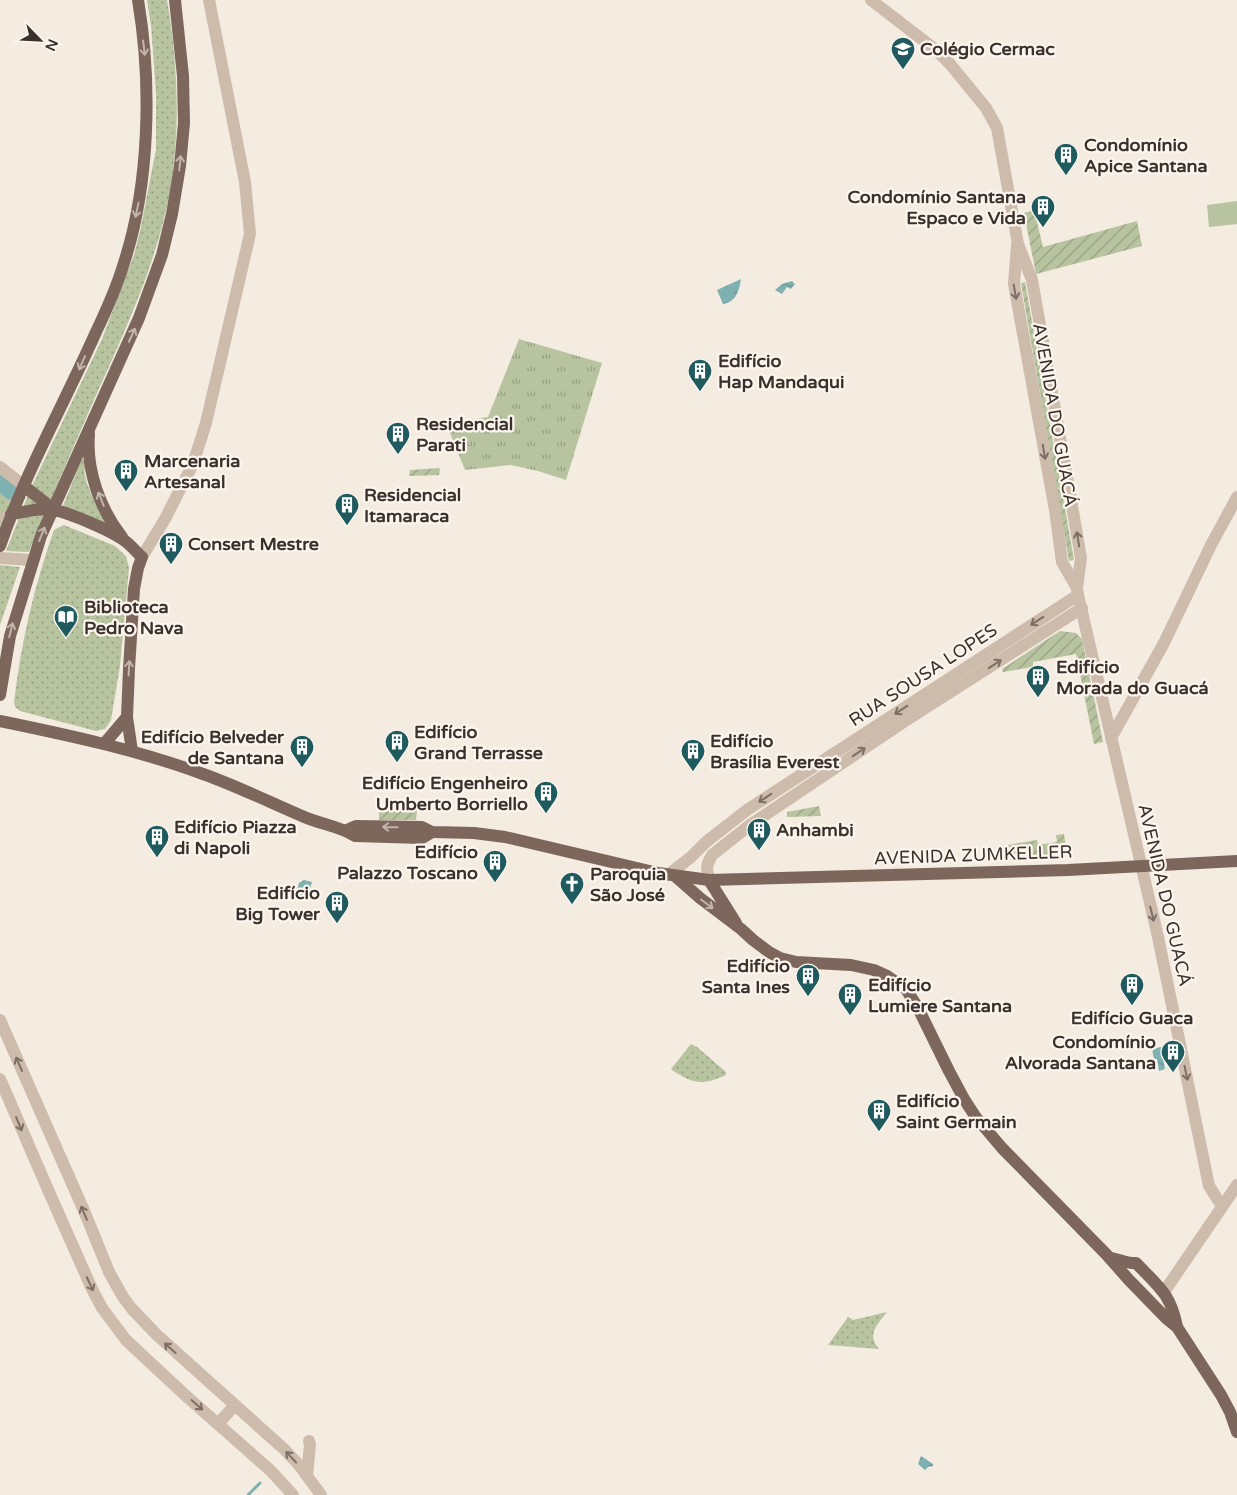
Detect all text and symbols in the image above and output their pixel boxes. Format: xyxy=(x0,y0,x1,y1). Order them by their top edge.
north arrow xyxy=(15,15,65,65)
text: N xyxy=(41,36,61,54)
school or university icon: Colégio Cermac xyxy=(890,36,916,70)
place label: Colégio Cermac xyxy=(920,38,1055,60)
one-way arrow xyxy=(139,40,149,56)
place label: Condomínio Apice Santana xyxy=(1084,134,1208,177)
building icon: Condomínio Apice Santana xyxy=(1053,142,1079,176)
one-way arrow xyxy=(175,155,185,171)
place label: Condomínio Santana Espaco e Vida xyxy=(847,186,1026,229)
building icon: Condomínio Santana Espaco e Vida xyxy=(1030,194,1056,228)
one-way arrow xyxy=(131,202,141,218)
one-way arrow xyxy=(1011,284,1021,300)
street label: AVENIDA DO GUACÁ xyxy=(1028,321,1082,509)
one-way arrow xyxy=(127,328,137,343)
place label: Edifício Hap Mandaqui xyxy=(718,350,845,393)
one-way arrow xyxy=(77,355,87,370)
building icon: Edifício Hap Mandaqui xyxy=(687,358,713,392)
place label: Residencial Parati xyxy=(416,413,513,456)
building icon: Residencial Parati xyxy=(385,421,411,455)
one-way arrow xyxy=(1040,444,1050,460)
place label: Marcenaria Artesanal xyxy=(144,450,240,493)
building icon: Marcenaria Artesanal xyxy=(113,458,139,492)
place label: Residencial Itamaraca xyxy=(364,484,461,527)
one-way arrow xyxy=(96,492,105,507)
building icon: Residencial Itamaraca xyxy=(334,492,360,526)
one-way arrow xyxy=(38,527,47,542)
building icon: Consert Mestre xyxy=(158,531,184,565)
one-way arrow xyxy=(1072,532,1082,548)
place label: Consert Mestre xyxy=(188,533,319,555)
place label: Biblioteca Pedro Nava xyxy=(84,596,184,639)
library icon: Biblioteca Pedro Nava xyxy=(53,604,79,638)
one-way arrow xyxy=(1031,616,1045,626)
street label: RUA SOUSA LOPES xyxy=(845,619,1001,731)
one-way arrow xyxy=(7,622,17,638)
place label: Edifício Morada do Guacá xyxy=(1056,656,1209,699)
one-way arrow xyxy=(988,658,1002,668)
one-way arrow xyxy=(124,660,133,676)
building icon: Edifício Morada do Guacá xyxy=(1025,664,1051,698)
one-way arrow xyxy=(895,705,909,715)
place label: Edifício Grand Terrasse xyxy=(414,721,543,764)
place label: Edifício Belveder de Santana xyxy=(141,726,285,769)
building icon: Edifício Grand Terrasse xyxy=(384,729,410,763)
place label: Edifício Brasília Everest xyxy=(710,730,839,773)
building icon: Edifício Belveder de Santana xyxy=(289,734,315,768)
building icon: Edifício Brasília Everest xyxy=(680,738,706,772)
one-way arrow xyxy=(852,747,866,757)
place label: Edifício Engenheiro Umberto Borriello xyxy=(362,772,528,815)
building icon: Edifício Engenheiro Umberto Borriello xyxy=(533,780,559,814)
one-way arrow xyxy=(758,793,772,804)
street label: AVENIDA DO GUACÁ xyxy=(1133,802,1197,988)
place label: Edifício Piazza di Napoli xyxy=(174,816,297,859)
building icon: Anhambi xyxy=(746,817,772,851)
place label: Anhambi xyxy=(776,819,854,841)
one-way arrow xyxy=(382,822,398,832)
building icon: Edifício Piazza di Napoli xyxy=(144,824,170,858)
place label: Edifício Palazzo Toscano xyxy=(337,841,478,884)
street label: AVENIDA ZUMKELLER xyxy=(873,841,1073,869)
building icon: Edifício Palazzo Toscano xyxy=(482,849,508,883)
place label: Paroquia São José xyxy=(590,863,666,906)
church icon: Paroquia São José xyxy=(559,871,585,905)
place label: Edifício Big Tower xyxy=(235,882,321,925)
building icon: Edifício Big Tower xyxy=(324,890,350,924)
one-way arrow xyxy=(700,899,714,909)
one-way arrow xyxy=(1148,905,1158,921)
place label: Edifício Santa Ines xyxy=(702,955,790,998)
building icon: Edifício Santa Ines xyxy=(795,963,821,997)
building icon: Edifício Guaca xyxy=(1119,972,1145,1006)
place label: Edifício Lumiere Santana xyxy=(868,974,1012,1017)
building icon: Edifício Lumiere Santana xyxy=(837,982,863,1016)
place label: Edifício Guaca xyxy=(1071,1007,1193,1029)
place label: Condomínio Alvorada Santana xyxy=(1005,1031,1156,1074)
building icon: Condomínio Alvorada Santana xyxy=(1160,1039,1186,1073)
one-way arrow xyxy=(13,1057,23,1072)
one-way arrow xyxy=(1182,1064,1191,1080)
place label: Edifício Saint Germain xyxy=(896,1090,1017,1133)
building icon: Edifício Saint Germain xyxy=(866,1098,892,1132)
one-way arrow xyxy=(15,1116,25,1131)
one-way arrow xyxy=(79,1205,88,1220)
one-way arrow xyxy=(86,1276,96,1291)
one-way arrow xyxy=(164,1342,177,1354)
one-way arrow xyxy=(190,1399,203,1411)
one-way arrow xyxy=(285,1451,297,1463)

